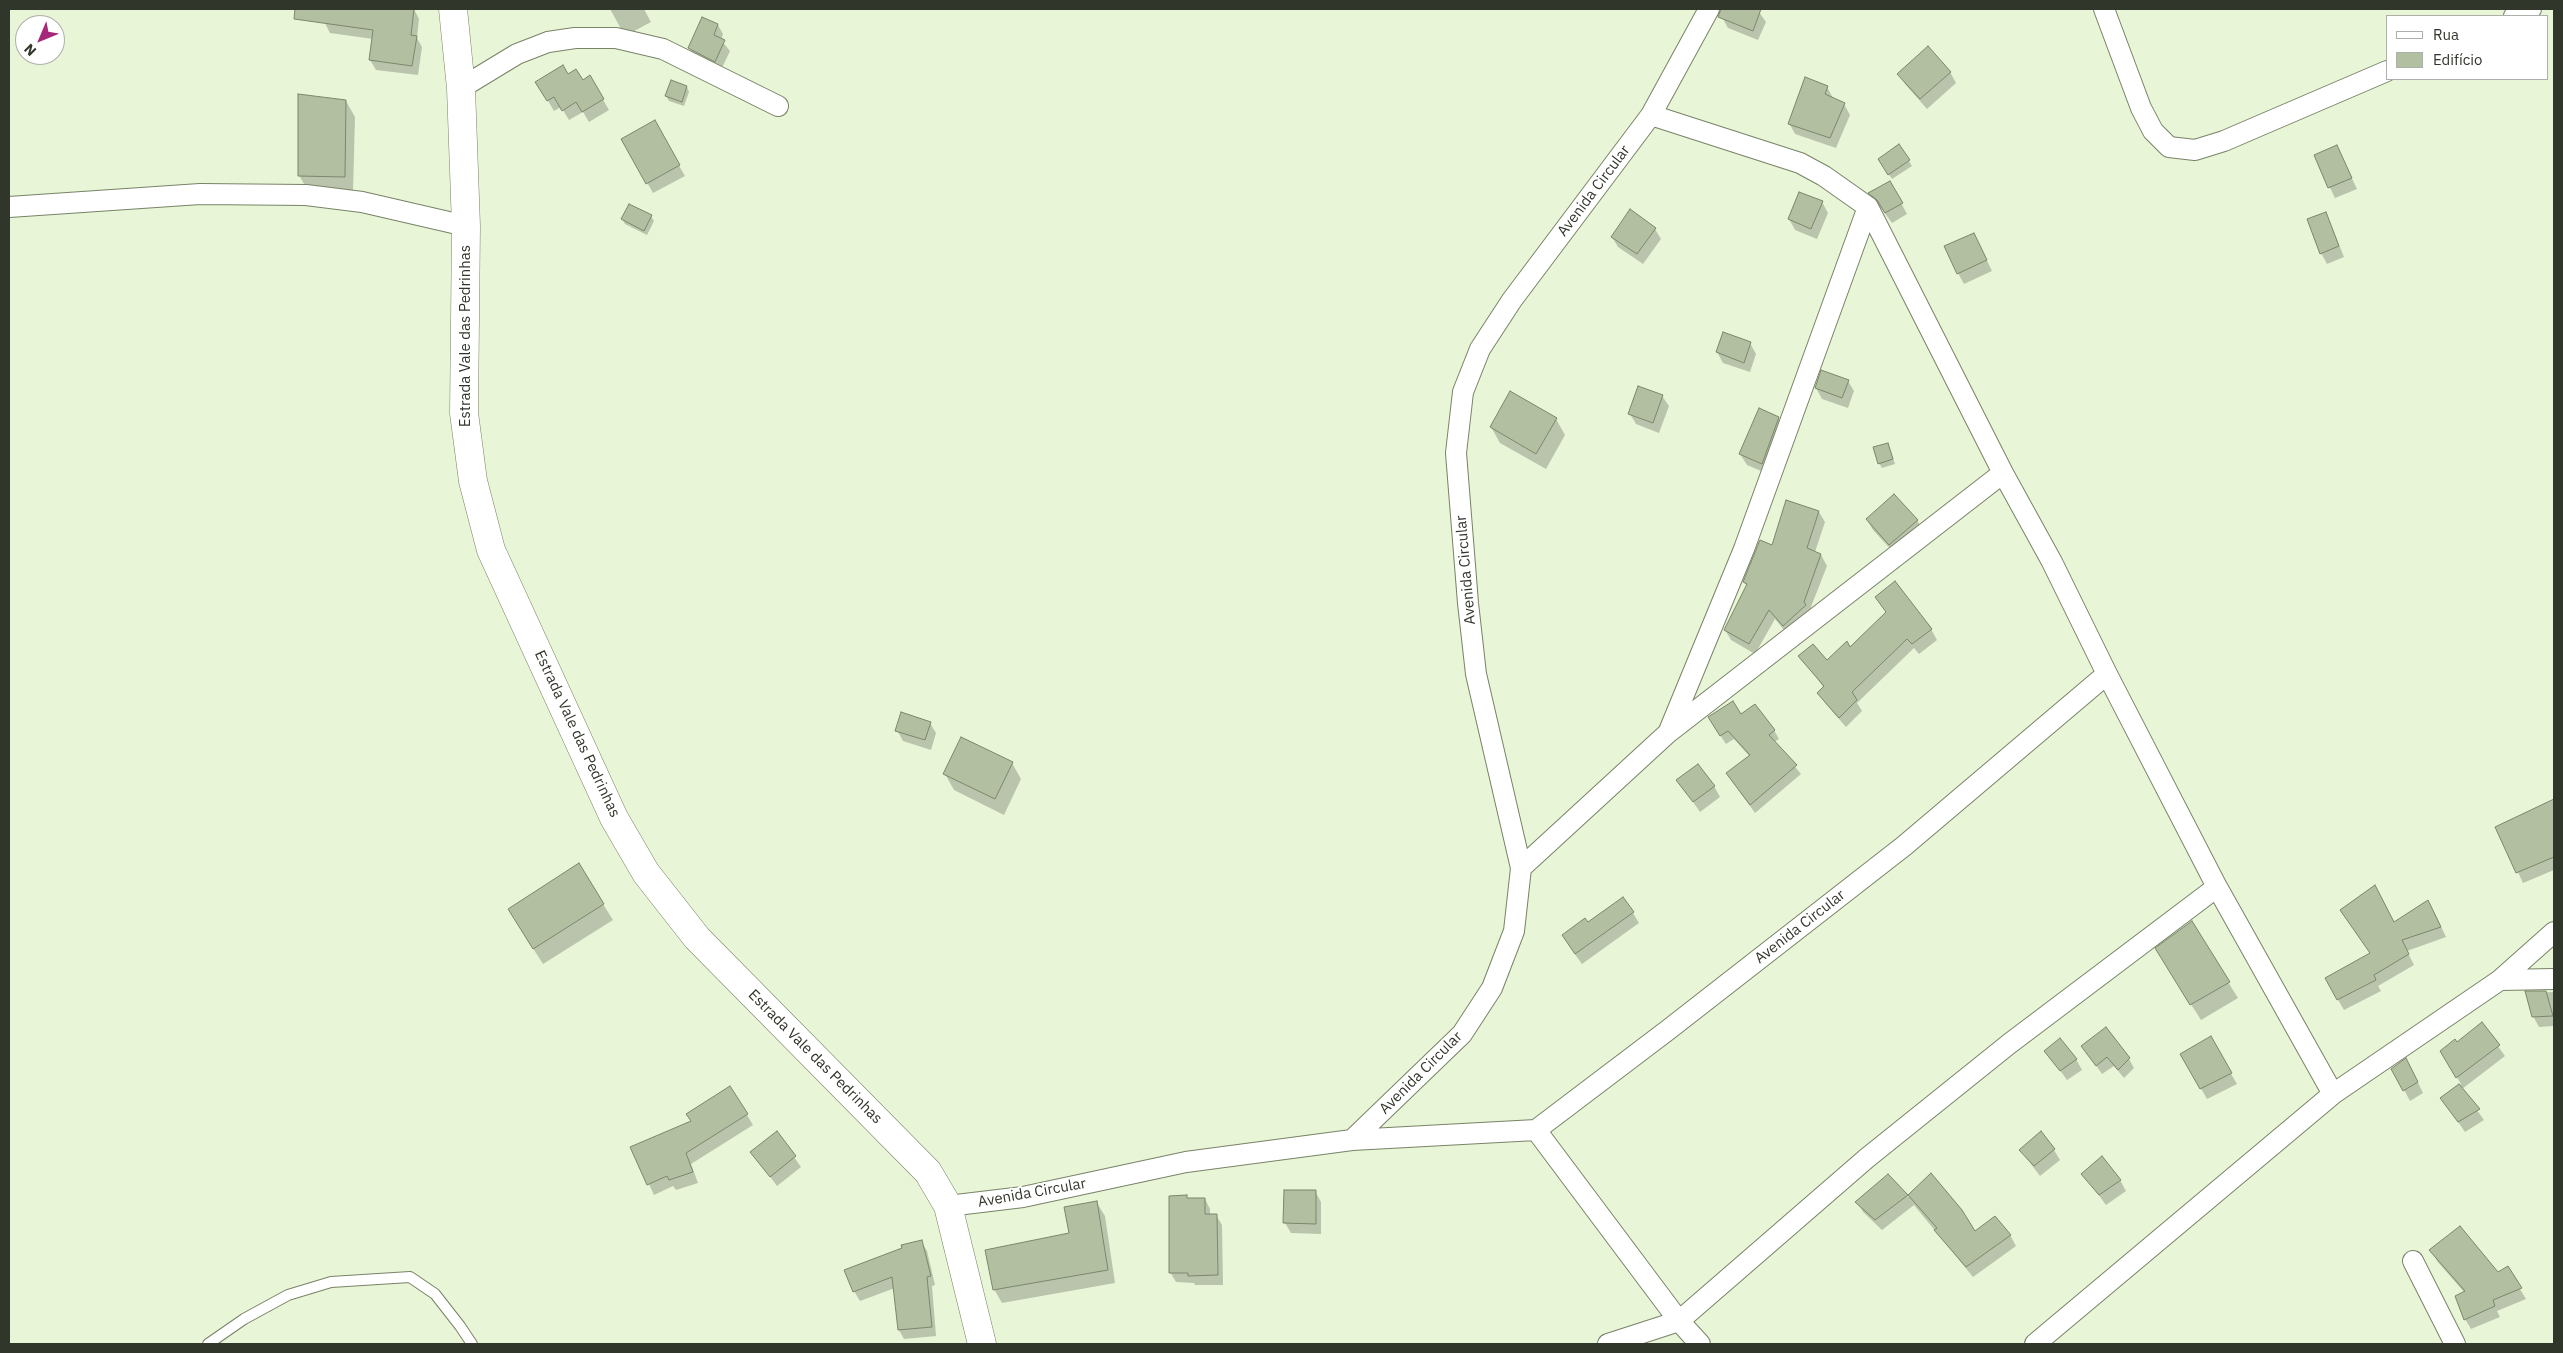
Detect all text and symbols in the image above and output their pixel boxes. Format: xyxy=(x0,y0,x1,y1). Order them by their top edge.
north arrow xyxy=(15,15,65,65)
legend xyxy=(2386,15,2548,80)
text: Rua xyxy=(2433,25,2459,44)
text: N xyxy=(20,40,40,60)
text: Edifício xyxy=(2433,50,2482,69)
street label: Avenida Circular xyxy=(1554,142,1634,240)
street label: Estrada Vale das Pedrinhas xyxy=(457,245,475,427)
street label: Avenida Circular xyxy=(1452,515,1480,625)
street label: Estrada Vale das Pedrinhas xyxy=(530,648,624,820)
street label: Avenida Circular xyxy=(1751,886,1849,968)
street label: Estrada Vale das Pedrinhas xyxy=(744,986,886,1128)
street label: Avenida Circular xyxy=(1376,1028,1466,1118)
street label: Avenida Circular xyxy=(977,1175,1087,1211)

